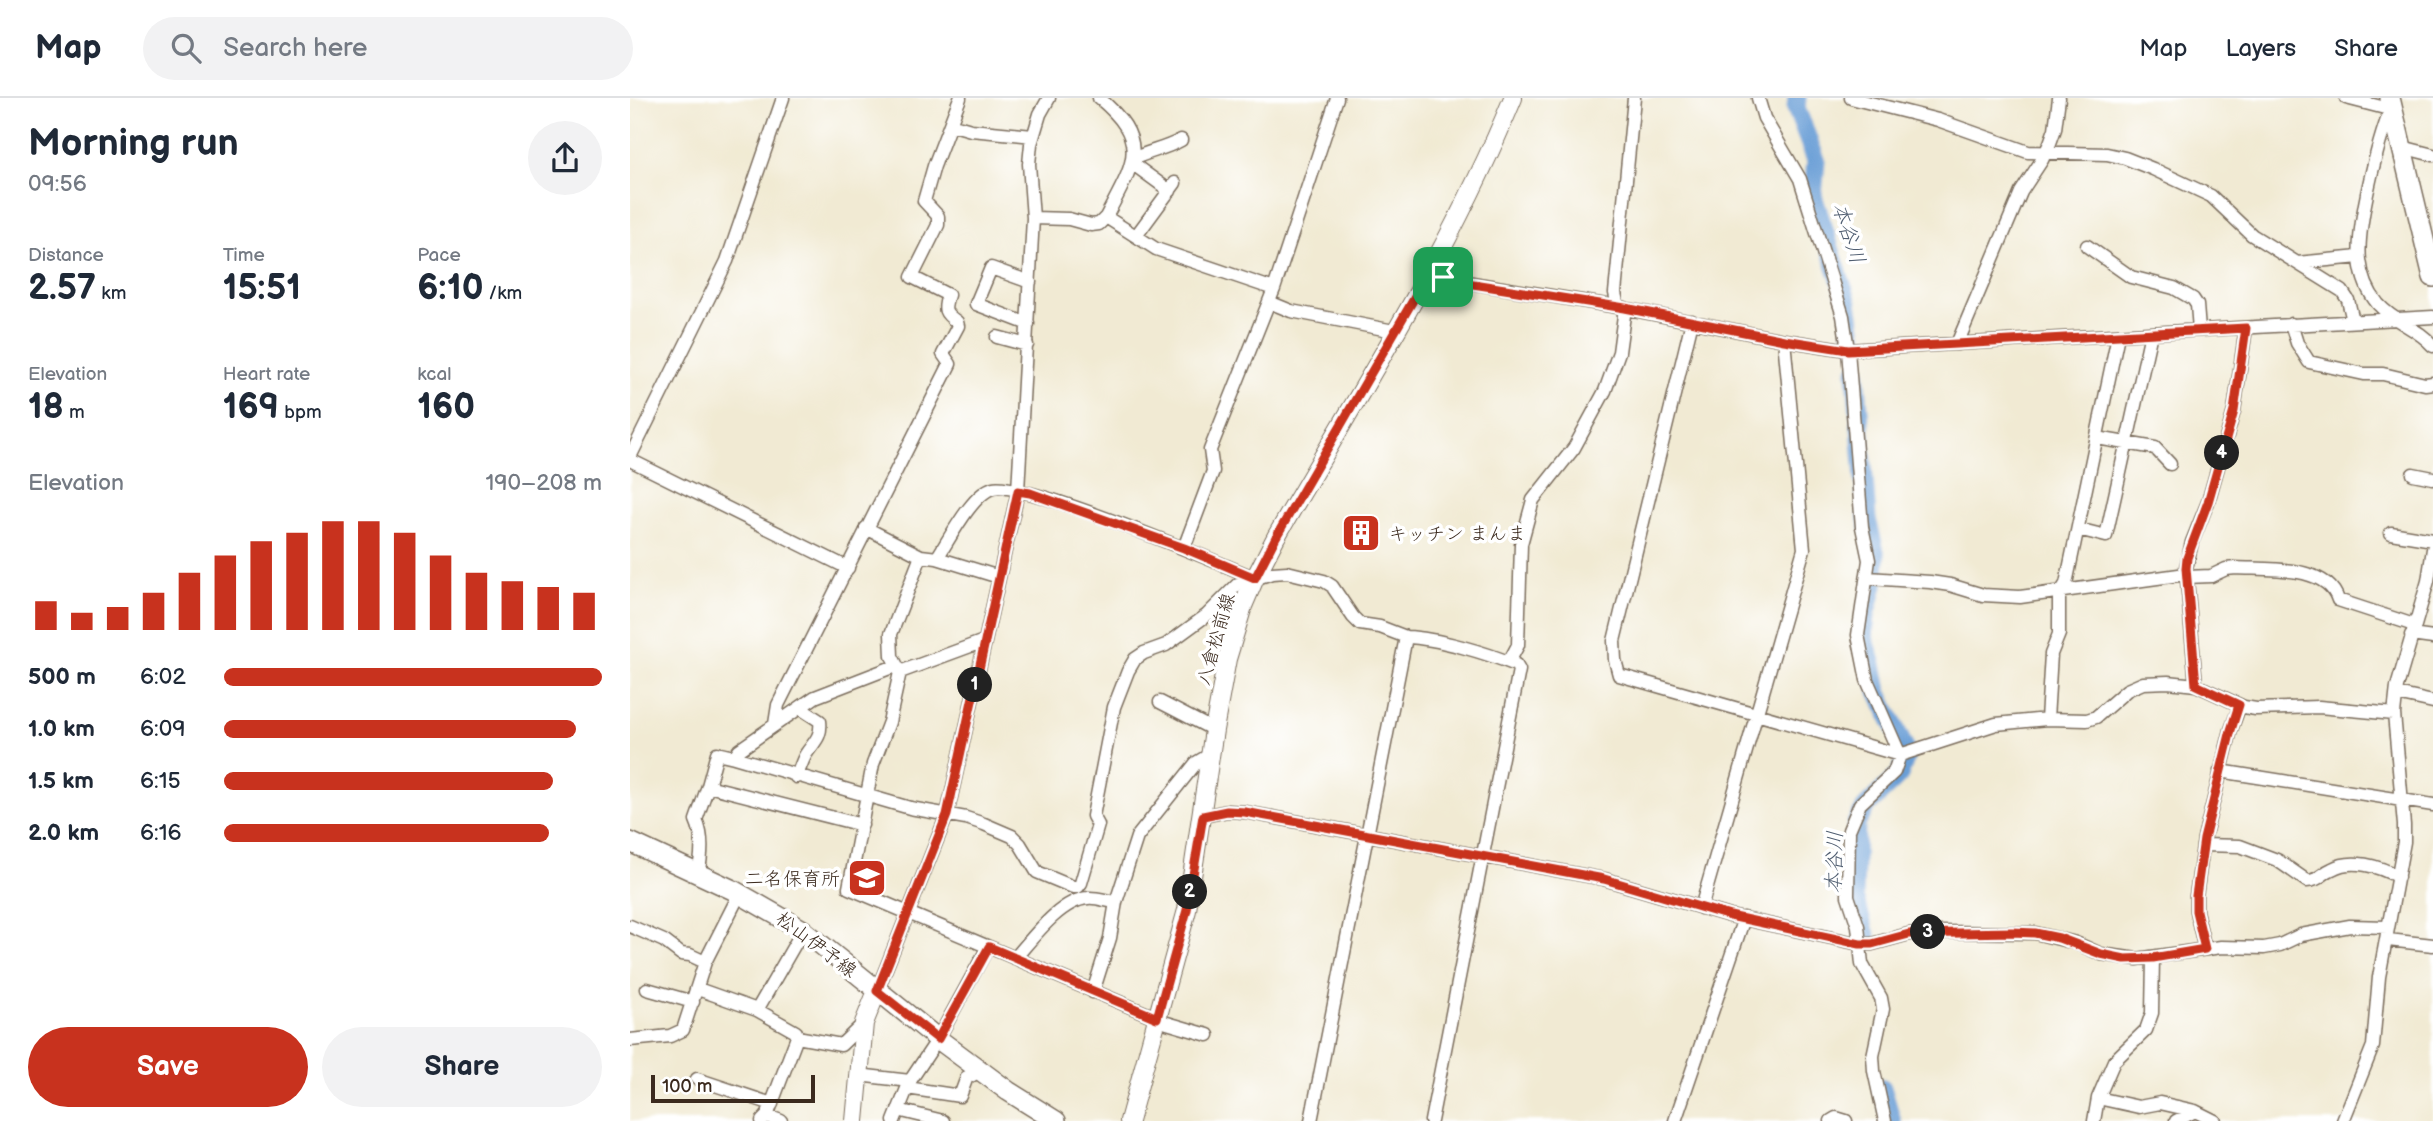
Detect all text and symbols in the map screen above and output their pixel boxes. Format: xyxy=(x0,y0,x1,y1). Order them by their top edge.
search box xyxy=(143,17,633,80)
text: Map xyxy=(35,28,101,68)
icon: search xyxy=(167,29,205,67)
text: Search here xyxy=(223,33,367,64)
text: Map xyxy=(2139,34,2187,63)
text: Layers xyxy=(2225,34,2296,63)
text: Share xyxy=(2334,34,2398,63)
text: Morning run xyxy=(28,121,239,166)
button: share xyxy=(528,121,602,195)
text: 09:56 xyxy=(28,170,87,198)
water label: 本谷川 xyxy=(1827,199,1870,267)
text: Distance xyxy=(28,244,104,267)
text: Time xyxy=(223,244,265,267)
text: Pace xyxy=(417,244,461,267)
pin xyxy=(1413,247,1473,307)
icon: arrive xyxy=(1424,258,1462,296)
text: 2.57 xyxy=(28,267,96,310)
text: 15:51 xyxy=(223,267,301,310)
text: 6:10 xyxy=(417,267,483,310)
text: km xyxy=(96,282,126,305)
text: /km xyxy=(483,282,522,305)
text: Elevation xyxy=(28,363,107,386)
text: Heart rate xyxy=(223,363,310,386)
text: kcal xyxy=(417,363,451,386)
text: 18 xyxy=(28,386,64,429)
text: 169 xyxy=(223,386,279,429)
text: 160 xyxy=(417,386,475,429)
text: m xyxy=(64,401,85,424)
text: bpm xyxy=(279,401,322,424)
pin: 4 xyxy=(2204,436,2240,470)
text: 4 xyxy=(2216,441,2227,464)
text: Elevation xyxy=(28,469,124,497)
text: 190–208 m xyxy=(485,469,602,497)
building icon: キッチン まんま xyxy=(1340,512,1382,554)
place label: キッチン まんま xyxy=(1388,523,1526,546)
street label: 八倉松前線 xyxy=(1192,591,1241,688)
text: 500 m xyxy=(28,663,96,691)
text: 6:02 xyxy=(140,663,186,691)
pin: 1 xyxy=(958,668,992,702)
text: 1 xyxy=(971,673,979,696)
text: 1.0 km xyxy=(28,715,95,743)
text: 6:09 xyxy=(140,715,186,743)
text: 1.5 km xyxy=(28,767,94,795)
text: 6:15 xyxy=(140,767,181,795)
text: 2.0 km xyxy=(28,819,99,847)
text: 6:16 xyxy=(140,819,182,847)
water label: 本谷川 xyxy=(1821,830,1848,894)
school or university icon: 二名保育所 xyxy=(846,857,888,899)
place label: 二名保育所 xyxy=(745,868,840,891)
pin: 2 xyxy=(1172,874,1208,910)
text: 2 xyxy=(1184,880,1195,903)
street label: 松山伊予線 xyxy=(771,907,861,983)
pin: 3 xyxy=(1910,914,1946,950)
text: 3 xyxy=(1922,920,1933,943)
button: Save xyxy=(28,1027,308,1107)
button: Share xyxy=(322,1027,602,1107)
scale bar xyxy=(651,1072,816,1104)
text: 100 m xyxy=(662,1075,713,1098)

